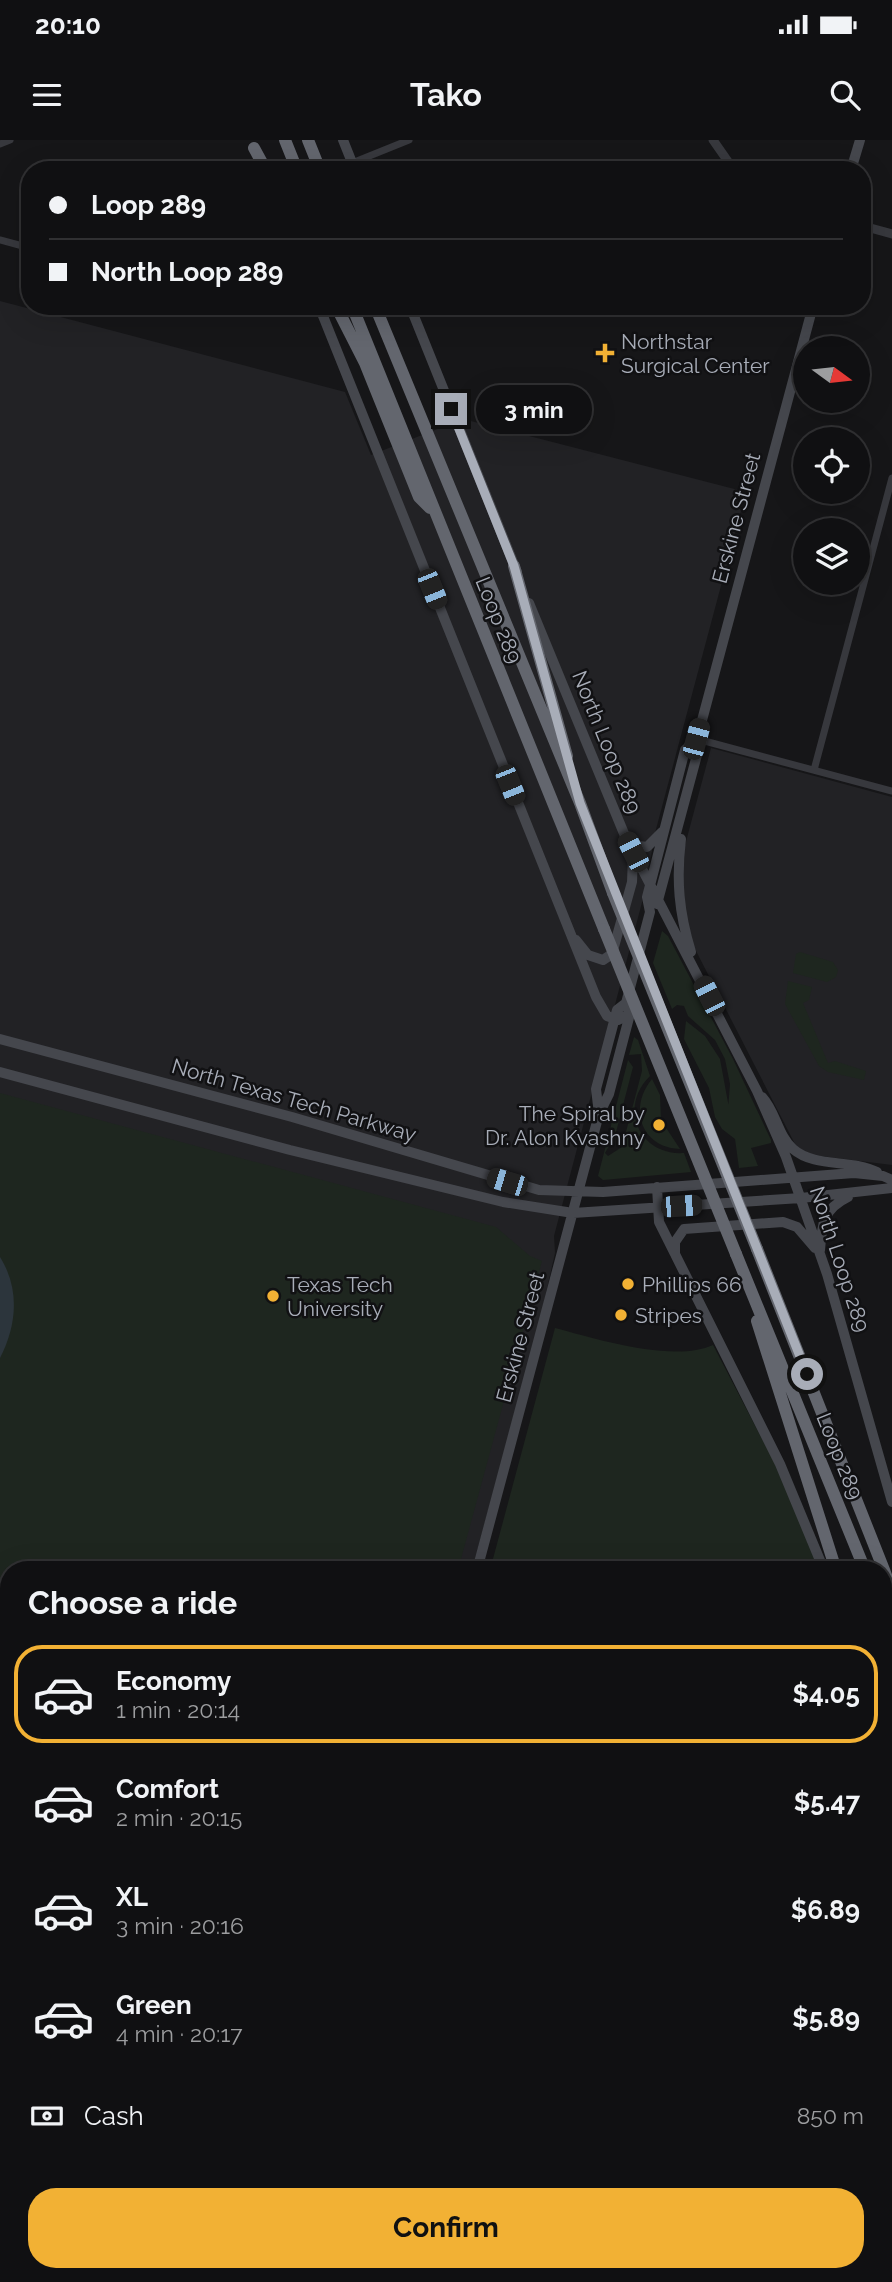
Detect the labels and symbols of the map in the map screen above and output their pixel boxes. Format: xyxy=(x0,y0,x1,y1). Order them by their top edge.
place label: Northstar Surgical Center xyxy=(621,329,770,378)
north arrow xyxy=(793,336,870,413)
marker: Northstar Surgical Center xyxy=(595,343,615,363)
callout: 3 min xyxy=(476,384,591,434)
route end xyxy=(435,393,467,425)
street label: Erskine Street xyxy=(707,450,765,586)
car xyxy=(415,566,450,612)
street label: Loop 289 xyxy=(470,573,528,667)
street label: North Loop 289 xyxy=(567,667,647,817)
car xyxy=(681,716,712,762)
car xyxy=(493,762,528,808)
car xyxy=(615,829,652,875)
car xyxy=(691,973,728,1019)
street label: North Texas Tech Parkway xyxy=(169,1053,419,1147)
place label: The Spiral by Dr. Alon Kvashny xyxy=(485,1101,645,1150)
marker: The Spiral by Dr. Alon Kvashny xyxy=(651,1117,667,1133)
car xyxy=(484,1166,531,1198)
street label: North Loop 289 xyxy=(805,1183,875,1335)
car xyxy=(660,1194,703,1218)
street label: Erskine Street xyxy=(491,1269,549,1405)
place label: Texas Tech University xyxy=(287,1272,393,1321)
place label: Phillips 66 xyxy=(642,1272,742,1297)
marker: Phillips 66 xyxy=(620,1276,636,1292)
marker: Texas Tech University xyxy=(265,1288,281,1304)
place label: Stripes xyxy=(635,1303,702,1328)
marker: Stripes xyxy=(613,1307,629,1323)
route start xyxy=(791,1358,823,1390)
street label: Loop 289 xyxy=(811,1409,869,1503)

